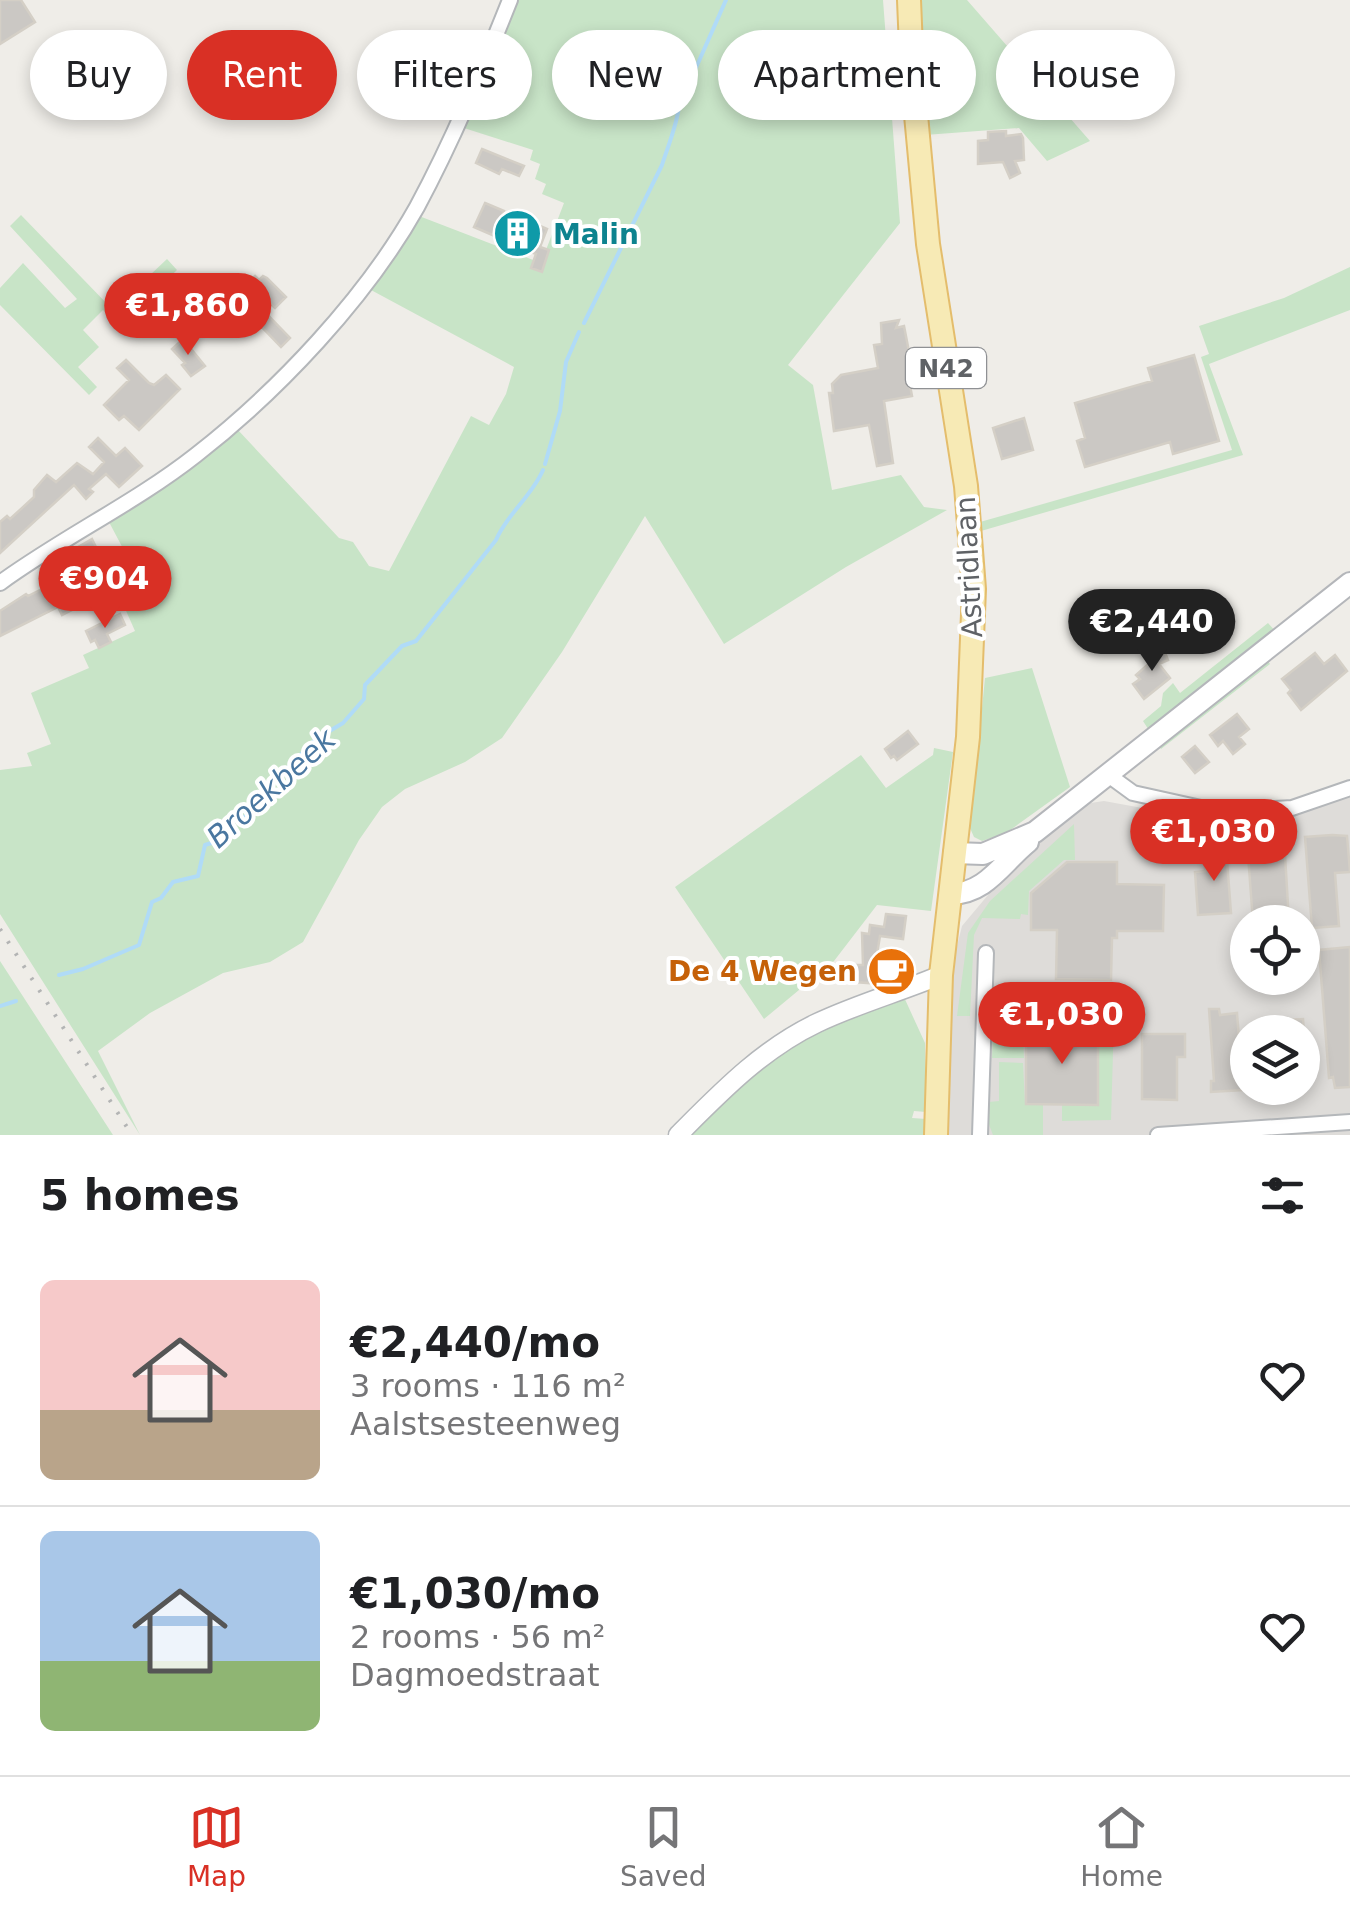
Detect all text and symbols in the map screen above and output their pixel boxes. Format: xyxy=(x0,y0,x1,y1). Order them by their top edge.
chip: Buy xyxy=(30,30,167,120)
chip: Rent xyxy=(187,30,337,120)
chip: Filters xyxy=(357,30,532,120)
chip: New xyxy=(552,30,698,120)
chip: Apartment xyxy=(718,30,976,120)
chip: House xyxy=(996,30,1175,120)
building icon: Malin xyxy=(492,208,544,260)
place label: Malin xyxy=(553,218,639,251)
pin: €1,860 xyxy=(107,273,269,358)
text: €1,860 xyxy=(126,286,250,324)
road number: N42 xyxy=(906,348,986,388)
street label: Astridlaan xyxy=(949,495,989,639)
pin: €904 xyxy=(46,546,164,631)
text: €904 xyxy=(60,559,150,597)
pin: €2,440 xyxy=(1071,589,1233,674)
text: €2,440 xyxy=(1090,602,1214,640)
water label: Broekbeek xyxy=(200,720,344,855)
pin: €1,030 xyxy=(1133,799,1295,884)
text: €1,030 xyxy=(1152,812,1276,850)
map controls xyxy=(1230,905,1320,1105)
button: locate xyxy=(1230,905,1320,995)
cafe icon: De 4 Wegen xyxy=(866,945,918,997)
place label: De 4 Wegen xyxy=(668,955,857,988)
pin: €1,030 xyxy=(981,982,1143,1067)
text: €1,030 xyxy=(1000,995,1124,1033)
button: layers xyxy=(1230,1015,1320,1105)
icon: filters xyxy=(1255,1168,1310,1223)
text: 5 homes xyxy=(40,1171,240,1220)
text: €2,440/mo xyxy=(350,1318,600,1367)
icon: home xyxy=(120,1320,240,1440)
icon: heart xyxy=(1255,1353,1310,1408)
text: 3 rooms · 116 m² xyxy=(350,1367,626,1405)
text: Aalstsesteenweg xyxy=(350,1405,621,1443)
text: €1,030/mo xyxy=(350,1569,600,1618)
icon: home xyxy=(120,1571,240,1691)
icon: heart xyxy=(1255,1604,1310,1659)
text: 2 rooms · 56 m² xyxy=(350,1618,605,1656)
text: Dagmoedstraat xyxy=(350,1656,599,1694)
tab: Map xyxy=(187,1800,246,1893)
tab: Saved xyxy=(620,1800,706,1893)
tab: Home xyxy=(1080,1800,1163,1893)

